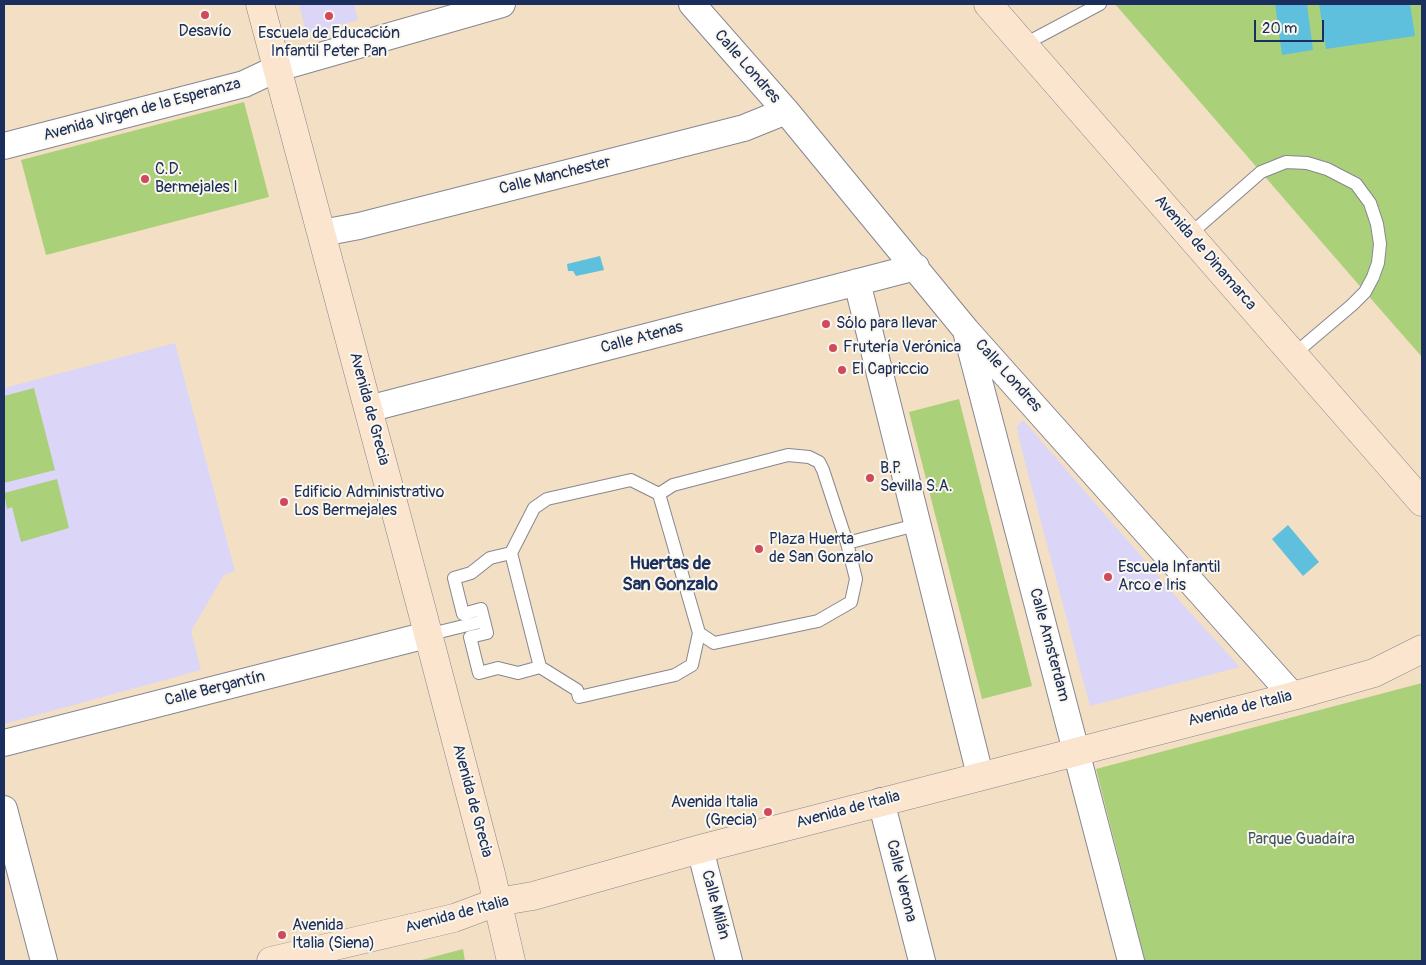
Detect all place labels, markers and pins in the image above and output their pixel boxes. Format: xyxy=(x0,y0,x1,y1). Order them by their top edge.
marker: Desavío xyxy=(199,9,211,21)
marker: Escuela de Educación Infantil Peter Pan xyxy=(323,10,335,22)
place label: Desavío xyxy=(179,22,231,42)
place label: Escuela de Educación Infantil Peter Pan xyxy=(258,24,400,62)
place label: C.D. Bermejales I xyxy=(155,160,238,198)
marker: C.D. Bermejales I xyxy=(139,173,151,185)
place label: Sólo para llevar xyxy=(836,314,937,334)
marker: Sólo para llevar xyxy=(820,318,832,330)
place label: Frutería Verónica xyxy=(843,338,961,358)
marker: Frutería Verónica xyxy=(827,342,839,354)
place label: El Capriccio xyxy=(852,360,929,380)
marker: El Capriccio xyxy=(836,364,848,376)
place label: B.P. Sevilla S.A. xyxy=(880,459,953,497)
marker: B.P. Sevilla S.A. xyxy=(864,472,876,484)
place label: Edificio Administrativo Los Bermejales xyxy=(294,483,444,521)
marker: Edificio Administrativo Los Bermejales xyxy=(278,496,290,508)
place label: Plaza Huerta de San Gonzalo xyxy=(769,530,873,568)
marker: Plaza Huerta de San Gonzalo xyxy=(753,543,765,555)
place label: Escuela Infantil Arco e Iris xyxy=(1118,558,1221,596)
marker: Escuela Infantil Arco e Iris xyxy=(1102,571,1114,583)
place label: Avenida Italia (Grecia) xyxy=(671,793,758,831)
marker: Avenida Italia (Grecia) xyxy=(762,806,774,818)
place label: Avenida Italia (Siena) xyxy=(292,916,375,954)
marker: Avenida Italia (Siena) xyxy=(276,929,288,941)

